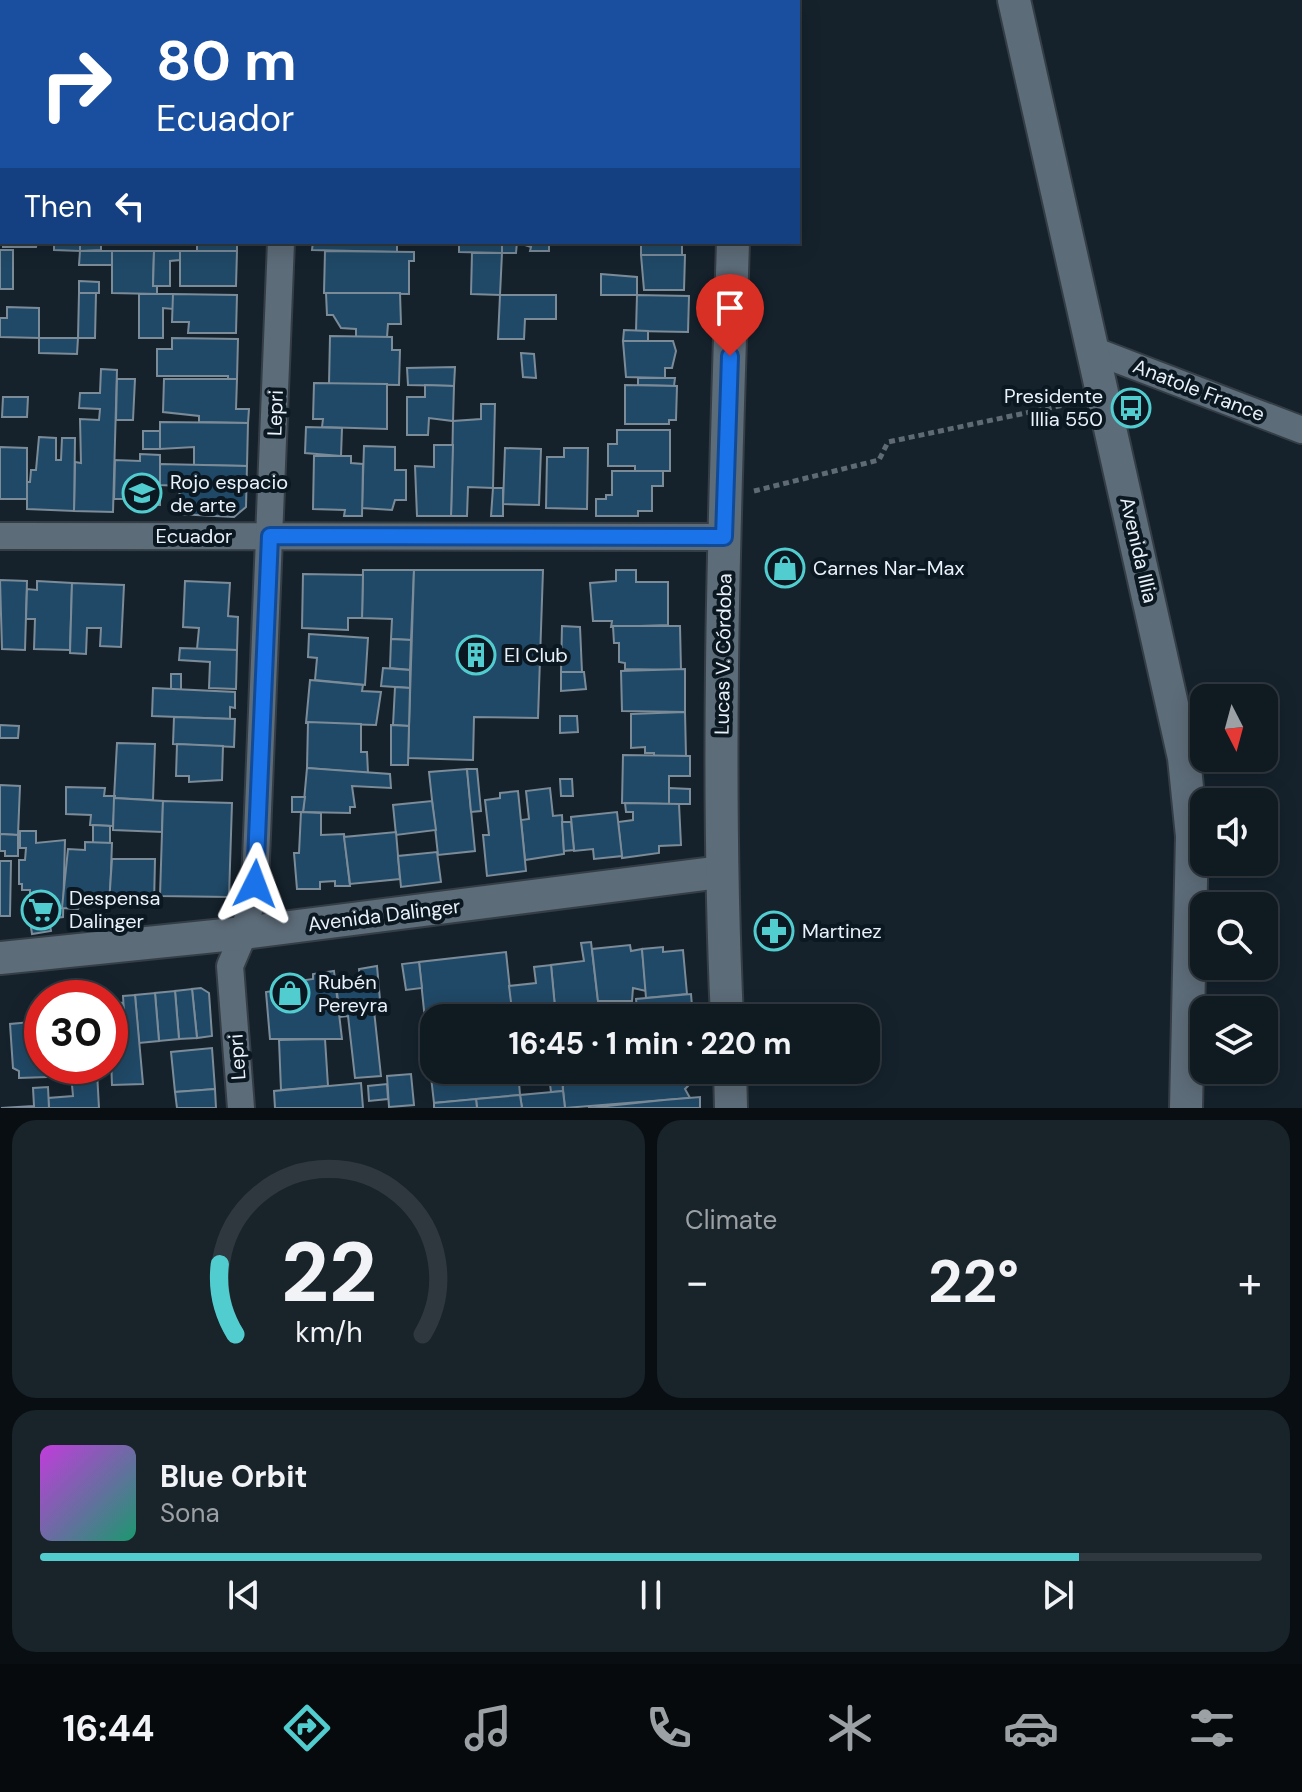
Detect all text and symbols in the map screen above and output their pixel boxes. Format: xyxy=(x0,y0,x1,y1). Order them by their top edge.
text: 80 m xyxy=(156,24,297,97)
icon: right xyxy=(24,32,128,136)
text: Ecuador xyxy=(156,95,294,142)
icon: left xyxy=(108,184,152,228)
text: Then xyxy=(24,187,92,226)
pin xyxy=(696,274,764,356)
icon: arrive xyxy=(708,286,752,330)
street label: Anatole France xyxy=(1129,353,1269,427)
place label: Presidente Illia 550 xyxy=(1004,383,1103,432)
bus stop icon: Presidente Illia 550 xyxy=(1110,387,1152,429)
street label: Lepri xyxy=(261,389,289,437)
place label: Rojo espacio de arte xyxy=(170,469,288,518)
school or university icon: Rojo espacio de arte xyxy=(121,472,163,514)
street label: Avenida Illia xyxy=(1114,494,1164,606)
street label: Ecuador xyxy=(156,523,232,549)
shop icon: Carnes Nar-Max xyxy=(764,547,806,589)
place label: Carnes Nar-Max xyxy=(813,555,964,581)
street label: Lucas V. Córdoba xyxy=(709,573,737,735)
building icon: El Club xyxy=(455,634,497,676)
place label: El Club xyxy=(504,642,568,668)
north arrow xyxy=(1190,684,1278,772)
map controls xyxy=(1190,684,1278,1084)
button: sound xyxy=(1190,788,1278,876)
position arrow xyxy=(213,842,297,926)
place label: Despensa Dalinger xyxy=(69,885,160,934)
supermarket icon: Despensa Dalinger xyxy=(20,889,62,931)
button: search xyxy=(1190,892,1278,980)
street label: Avenida Dalinger xyxy=(306,893,462,937)
pharmacy icon: Martinez xyxy=(753,910,795,952)
place label: Martinez xyxy=(802,918,882,944)
place label: Rubén Pereyra xyxy=(318,969,388,1018)
shop icon: Rubén Pereyra xyxy=(269,972,311,1014)
speed limit sign: 30 xyxy=(24,980,128,1084)
button: layers xyxy=(1190,996,1278,1084)
text: 16:45 · 1 min · 220 m xyxy=(509,1024,791,1063)
street label: Lepri xyxy=(222,1033,252,1081)
text: Climate xyxy=(685,1203,777,1237)
text: 22 xyxy=(281,1218,376,1327)
text: 22° xyxy=(928,1242,1019,1321)
text: − xyxy=(685,1253,709,1311)
text: + xyxy=(1238,1253,1262,1311)
text: km/h xyxy=(295,1314,362,1351)
text: Blue Orbit xyxy=(160,1457,307,1496)
text: Sona xyxy=(160,1496,220,1530)
icon: previous xyxy=(222,1573,266,1617)
icon: pause xyxy=(629,1573,673,1617)
icon: next xyxy=(1036,1573,1080,1617)
icon: directions xyxy=(279,1700,335,1756)
icon: music xyxy=(460,1700,516,1756)
icon: phone xyxy=(641,1700,697,1756)
icon: climate xyxy=(822,1700,878,1756)
icon: car xyxy=(1003,1700,1059,1756)
icon: filters xyxy=(1184,1700,1240,1756)
text: 16:44 xyxy=(62,1705,154,1752)

